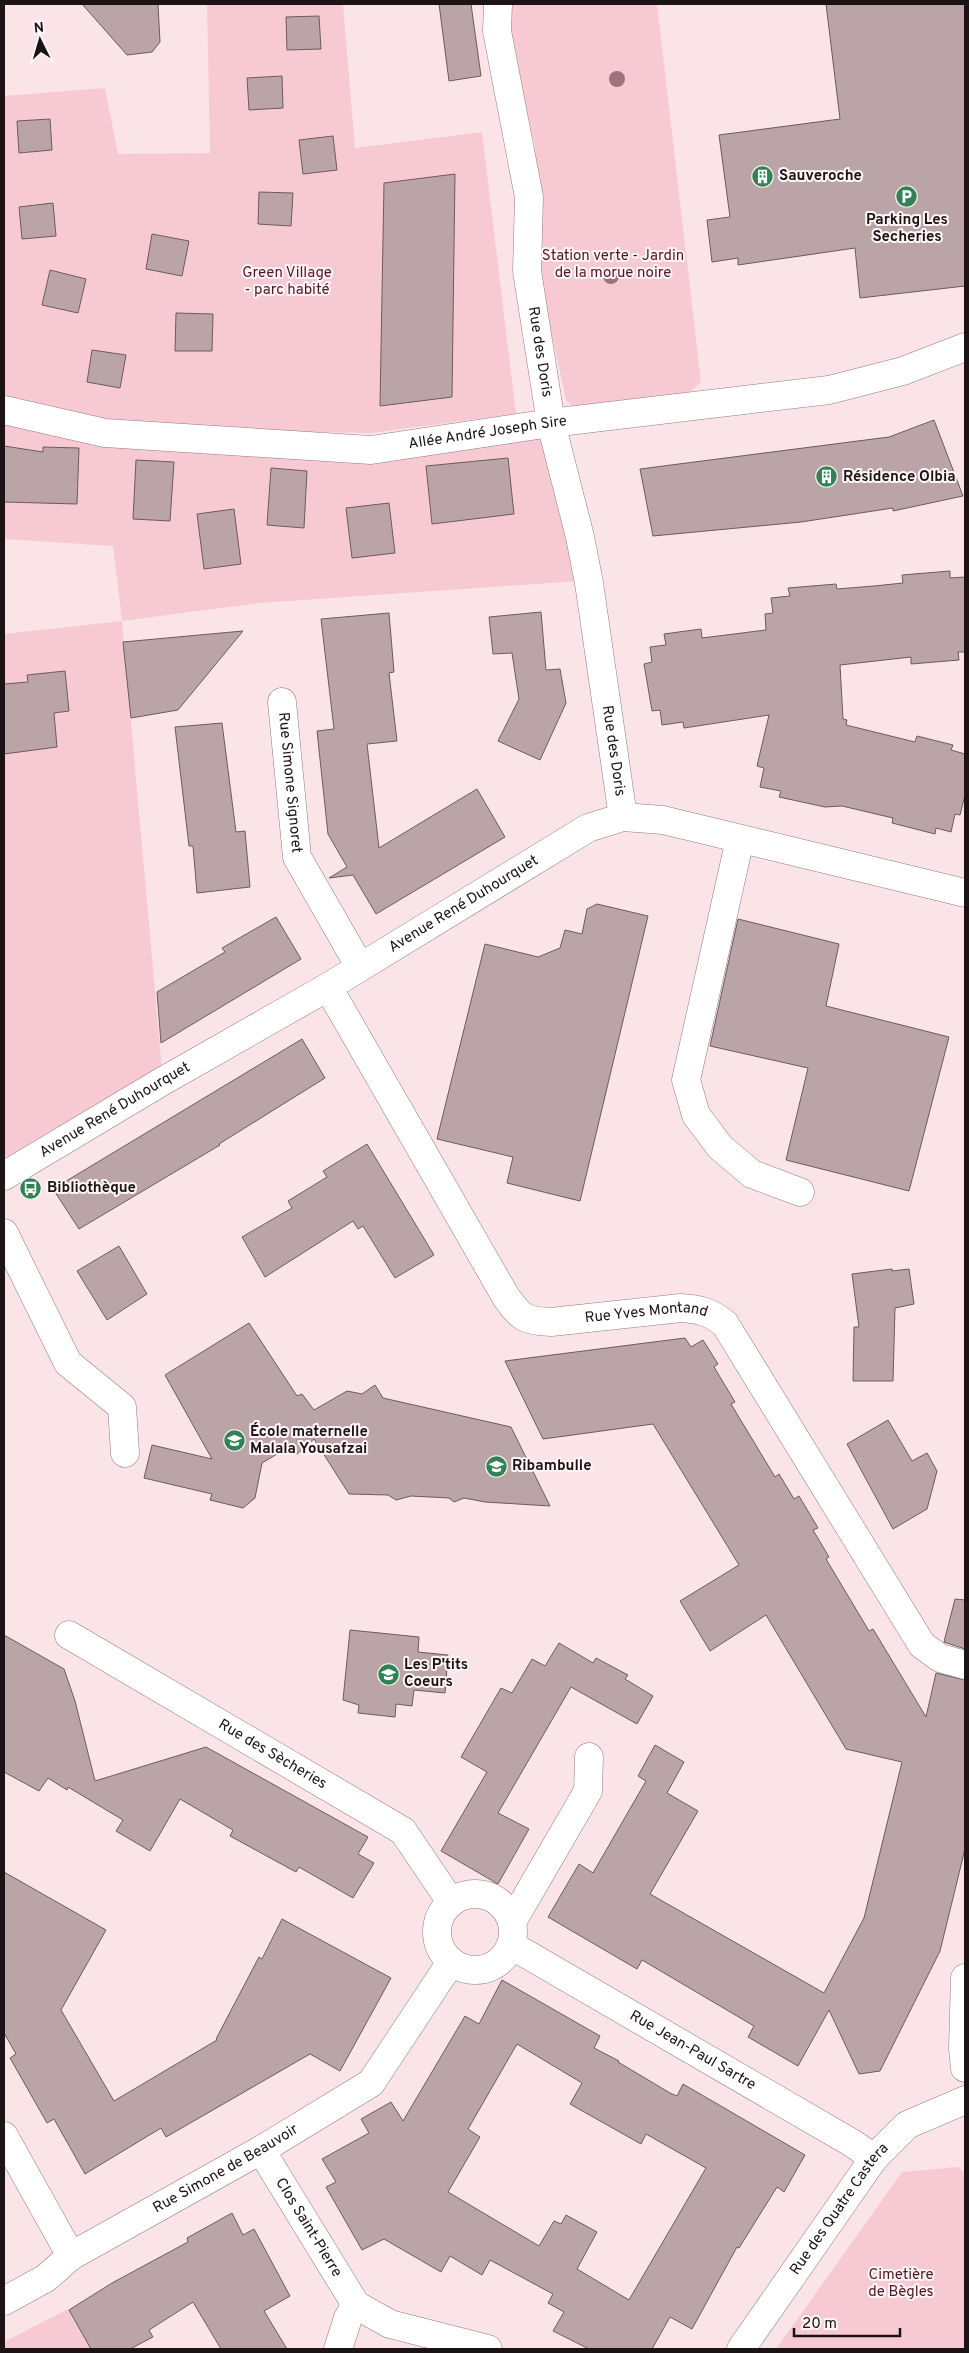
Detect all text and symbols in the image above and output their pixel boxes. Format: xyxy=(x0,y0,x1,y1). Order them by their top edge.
north arrow xyxy=(15,15,65,65)
text: N xyxy=(33,20,45,37)
building icon: Sauveroche xyxy=(751,164,775,188)
place label: Sauveroche xyxy=(779,167,862,186)
parking icon: Parking Les Secheries xyxy=(895,185,919,209)
place label: Parking Les Secheries xyxy=(866,211,948,247)
park label: Station verte - Jardin de la morue noire xyxy=(542,247,684,283)
park label: Green Village - parc habité xyxy=(242,264,332,300)
street label: Rue des Doris xyxy=(523,305,556,399)
street label: Allée André Joseph Sire xyxy=(407,412,568,454)
building icon: Résidence Olbia xyxy=(815,465,839,489)
place label: Résidence Olbia xyxy=(843,468,956,487)
street label: Rue des Doris xyxy=(597,704,629,797)
street label: Rue Simone Signoret xyxy=(274,711,306,854)
street label: Avenue René Duhourquet xyxy=(385,851,542,957)
street label: Avenue René Duhourquet xyxy=(36,1058,194,1162)
bus stop icon: Bibliothèque xyxy=(19,1176,43,1200)
place label: Bibliothèque xyxy=(47,1179,136,1198)
street label: Rue Yves Montand xyxy=(584,1298,710,1328)
place label: École maternelle Malala Yousafzai xyxy=(250,1422,368,1459)
school or university icon: École maternelle Malala Yousafzai xyxy=(222,1429,246,1453)
school or university icon: Ribambulle xyxy=(484,1454,508,1478)
place label: Ribambulle xyxy=(512,1457,592,1476)
place label: Les P'tits Coeurs xyxy=(404,1656,468,1692)
school or university icon: Les P'tits Coeurs xyxy=(376,1662,400,1686)
street label: Rue des Sècheries xyxy=(215,1715,330,1794)
street label: Rue Jean-Paul Sartre xyxy=(626,2006,759,2095)
street label: Rue Simone de Beauvoir xyxy=(150,2120,302,2218)
street label: Rue des Quatre Castera xyxy=(786,2139,893,2279)
street label: Clos Saint-Pierre xyxy=(271,2174,346,2281)
park label: Cimetière de Bègles xyxy=(868,2266,934,2302)
scale bar xyxy=(794,2306,900,2338)
text: 20 m xyxy=(802,2315,837,2334)

